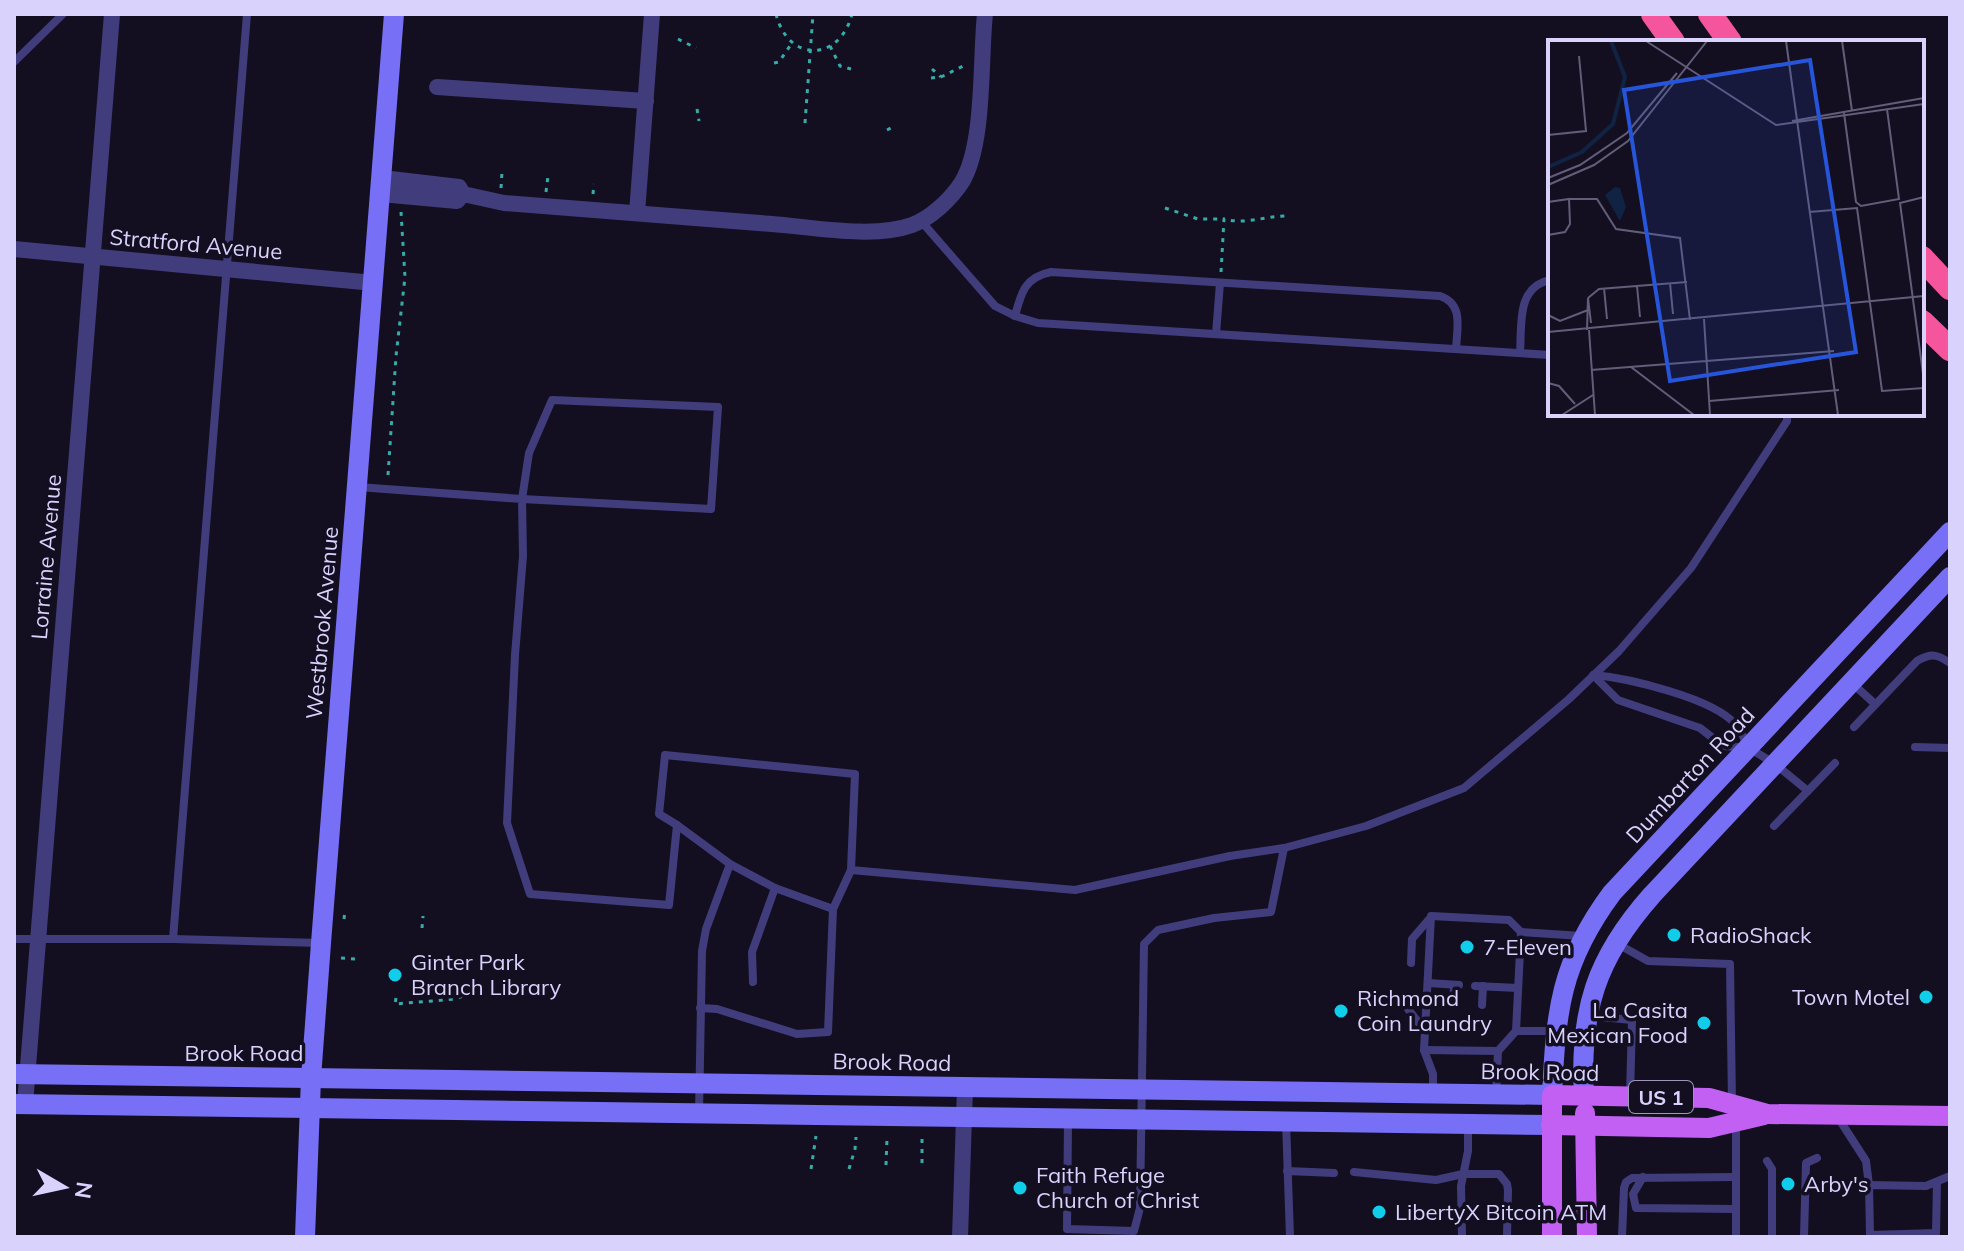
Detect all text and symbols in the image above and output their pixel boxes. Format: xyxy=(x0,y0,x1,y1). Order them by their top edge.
inset map xyxy=(1548,40,1924,416)
street label: Stratford Avenue xyxy=(108,223,284,265)
street label: Lorraine Avenue xyxy=(25,473,67,641)
street label: Westbrook Avenue xyxy=(300,525,344,721)
street label: Dumbarton Road xyxy=(1620,701,1760,849)
place label: RadioShack xyxy=(1690,921,1812,949)
marker: RadioShack xyxy=(1665,926,1683,944)
place label: 7-Eleven xyxy=(1483,933,1572,961)
marker: 7-Eleven xyxy=(1458,938,1476,956)
place label: Ginter Park Branch Library xyxy=(411,948,562,1001)
marker: Ginter Park Branch Library xyxy=(386,966,404,984)
place label: Town Motel xyxy=(1792,983,1910,1011)
place label: Richmond Coin Laundry xyxy=(1357,984,1492,1037)
marker: Town Motel xyxy=(1917,988,1935,1006)
place label: La Casita Mexican Food xyxy=(1547,996,1688,1049)
marker: Richmond Coin Laundry xyxy=(1332,1002,1350,1020)
marker: La Casita Mexican Food xyxy=(1695,1014,1713,1032)
street label: Brook Road xyxy=(185,1039,303,1067)
street label: Brook Road xyxy=(832,1047,952,1077)
street label: Brook Road xyxy=(1480,1057,1600,1087)
road number: US 1 xyxy=(1629,1081,1693,1113)
north arrow xyxy=(24,1147,104,1227)
place label: Faith Refuge Church of Christ xyxy=(1036,1161,1200,1214)
place label: Arby's xyxy=(1804,1170,1869,1198)
marker: Arby's xyxy=(1779,1175,1797,1193)
marker: Faith Refuge Church of Christ xyxy=(1011,1179,1029,1197)
text: N xyxy=(69,1180,99,1201)
place label: LibertyX Bitcoin ATM xyxy=(1395,1198,1607,1226)
marker: LibertyX Bitcoin ATM xyxy=(1370,1203,1388,1221)

